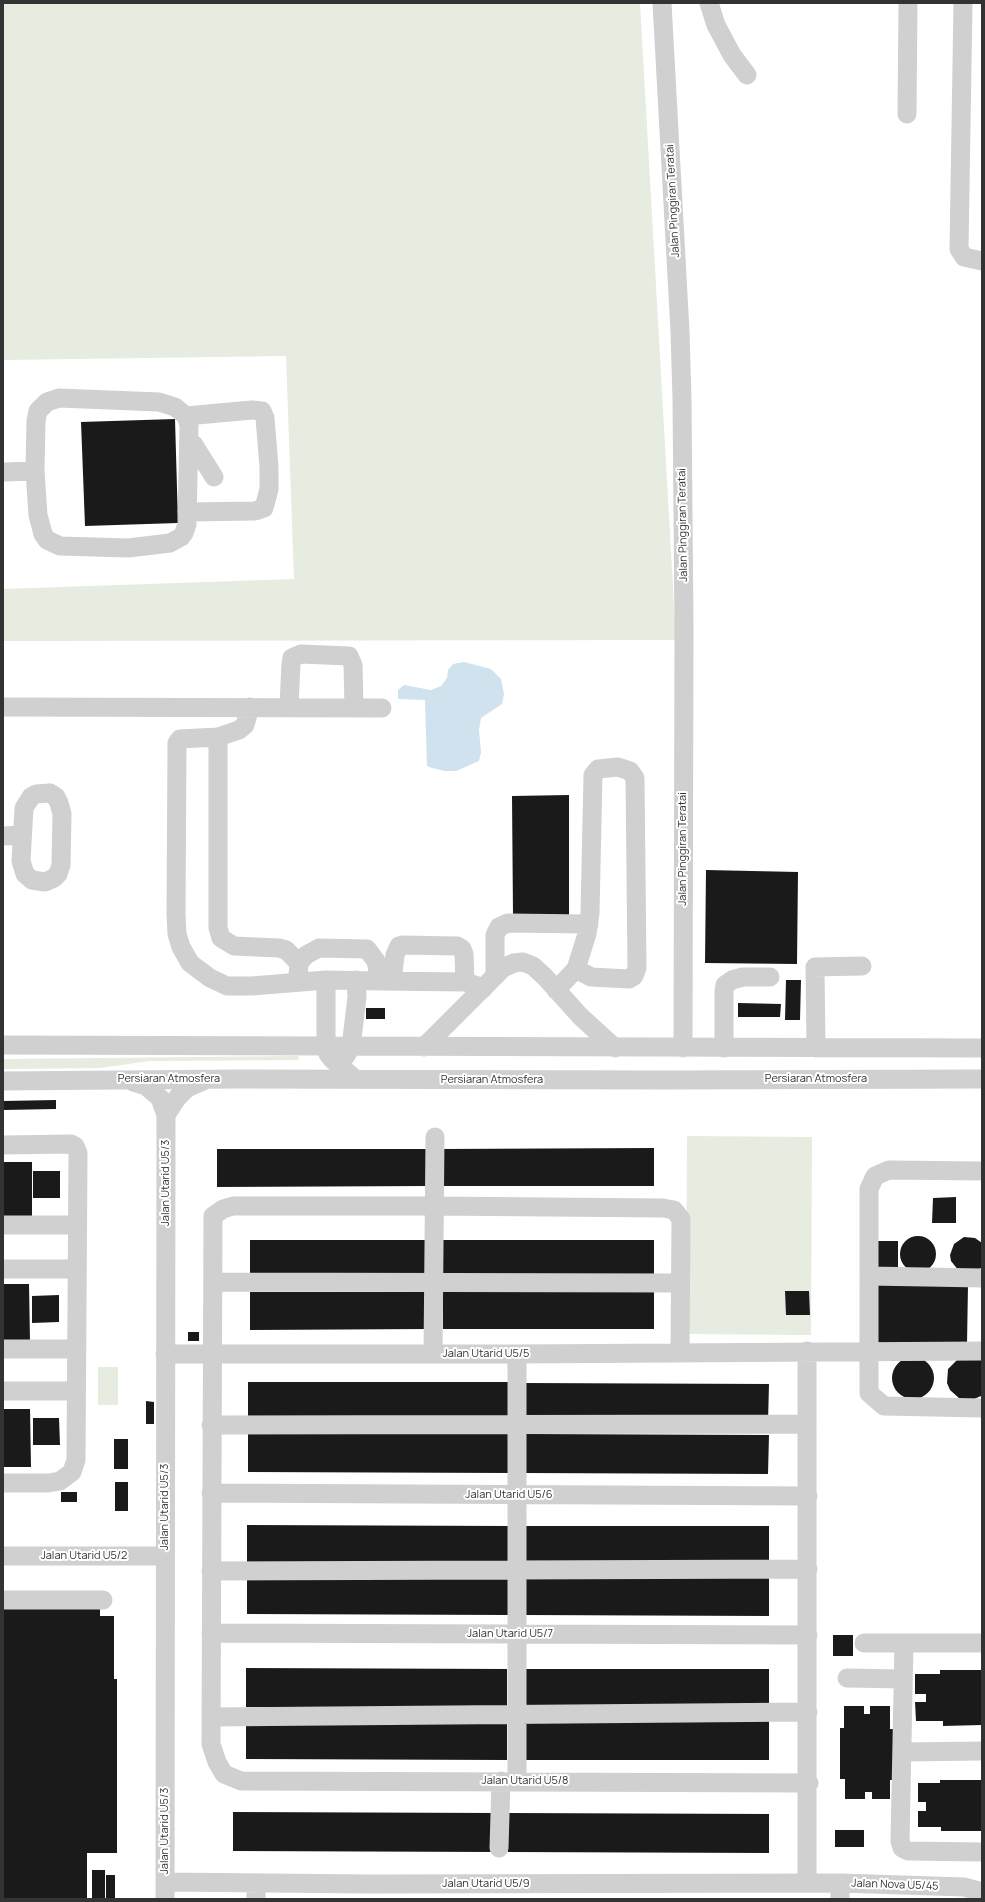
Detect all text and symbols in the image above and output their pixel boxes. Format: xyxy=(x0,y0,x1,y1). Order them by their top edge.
street label: Jalan Pinggiran Teratai xyxy=(663,144,683,258)
street label: Jalan Pinggiran Teratai xyxy=(675,468,691,582)
street label: Jalan Pinggiran Teratai xyxy=(676,792,690,906)
street label: Persiaran Atmosfera xyxy=(118,1072,220,1086)
street label: Persiaran Atmosfera xyxy=(765,1072,867,1086)
street label: Persiaran Atmosfera xyxy=(441,1073,543,1087)
street label: Jalan Utarid U5/3 xyxy=(159,1140,173,1226)
street label: Jalan Utarid U5/5 xyxy=(443,1347,529,1361)
street label: Jalan Utarid U5/3 xyxy=(158,1464,172,1550)
street label: Jalan Utarid U5/6 xyxy=(465,1488,553,1502)
street label: Jalan Utarid U5/2 xyxy=(41,1549,127,1563)
street label: Jalan Utarid U5/7 xyxy=(467,1627,553,1641)
street label: Jalan Utarid U5/8 xyxy=(482,1774,568,1788)
street label: Jalan Utarid U5/3 xyxy=(158,1788,172,1874)
street label: Jalan Utarid U5/9 xyxy=(442,1877,530,1891)
street label: Jalan Nova U5/45 xyxy=(851,1877,939,1893)

